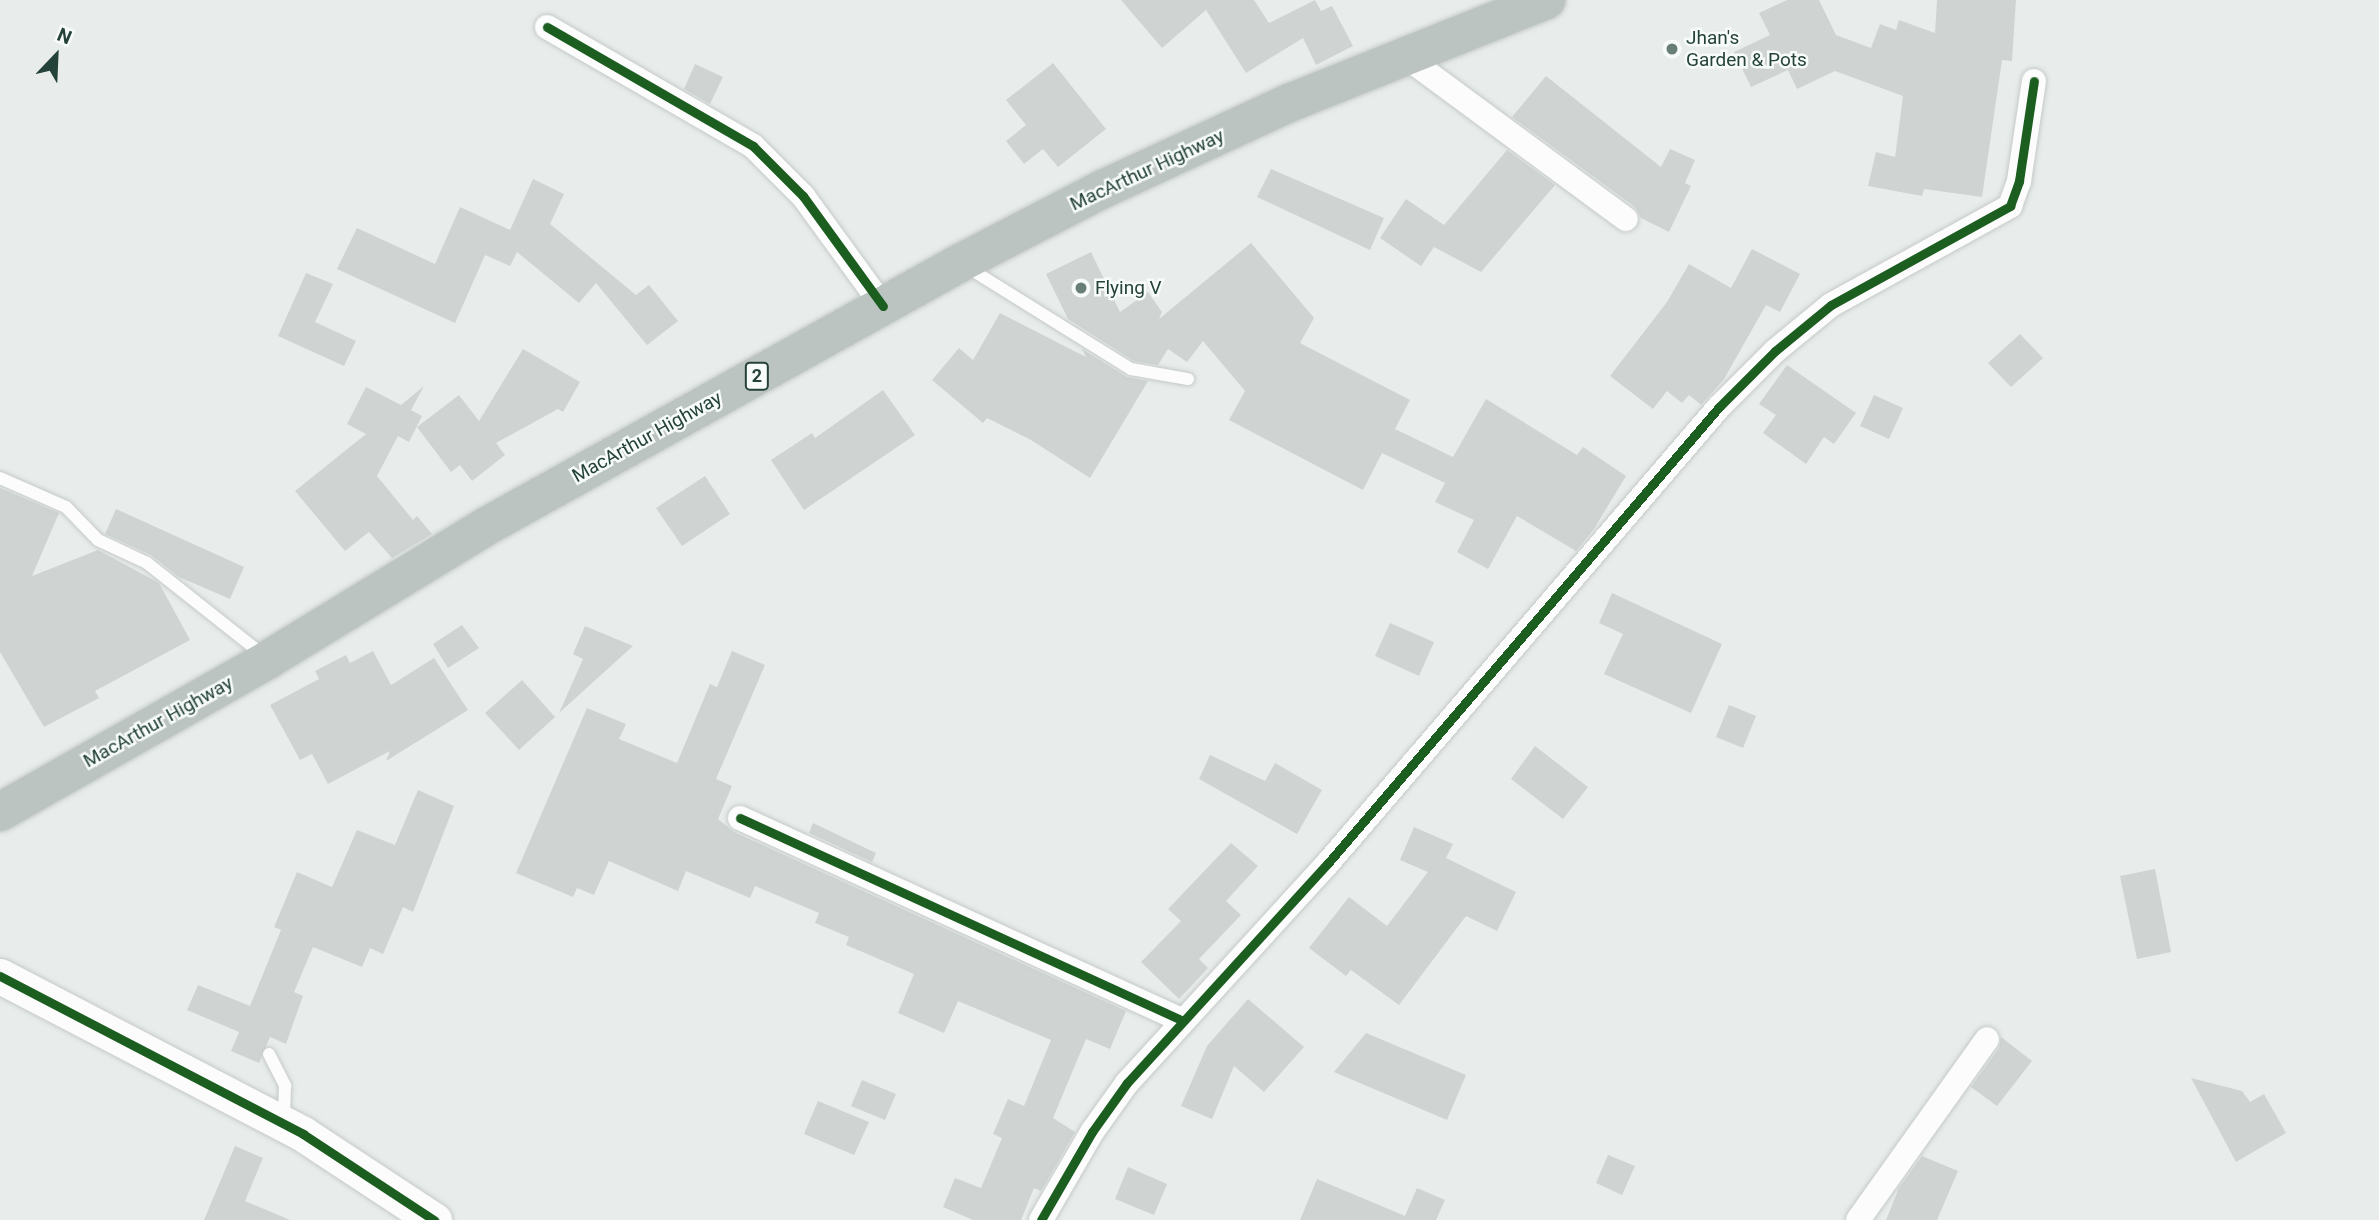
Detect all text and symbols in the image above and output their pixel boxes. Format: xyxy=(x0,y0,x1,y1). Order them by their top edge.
north arrow xyxy=(21,21,91,91)
text: N xyxy=(54,23,75,49)
place label: Jhan's Garden & Pots xyxy=(1686,27,1807,71)
marker: Jhan's Garden & Pots xyxy=(1664,41,1680,57)
street label: MacArthur Highway xyxy=(1066,124,1228,216)
place label: Flying V xyxy=(1095,277,1162,299)
marker: Flying V xyxy=(1073,280,1089,296)
road number: 2 xyxy=(745,362,769,390)
street label: MacArthur Highway xyxy=(568,386,726,488)
street label: MacArthur Highway xyxy=(79,671,237,773)

